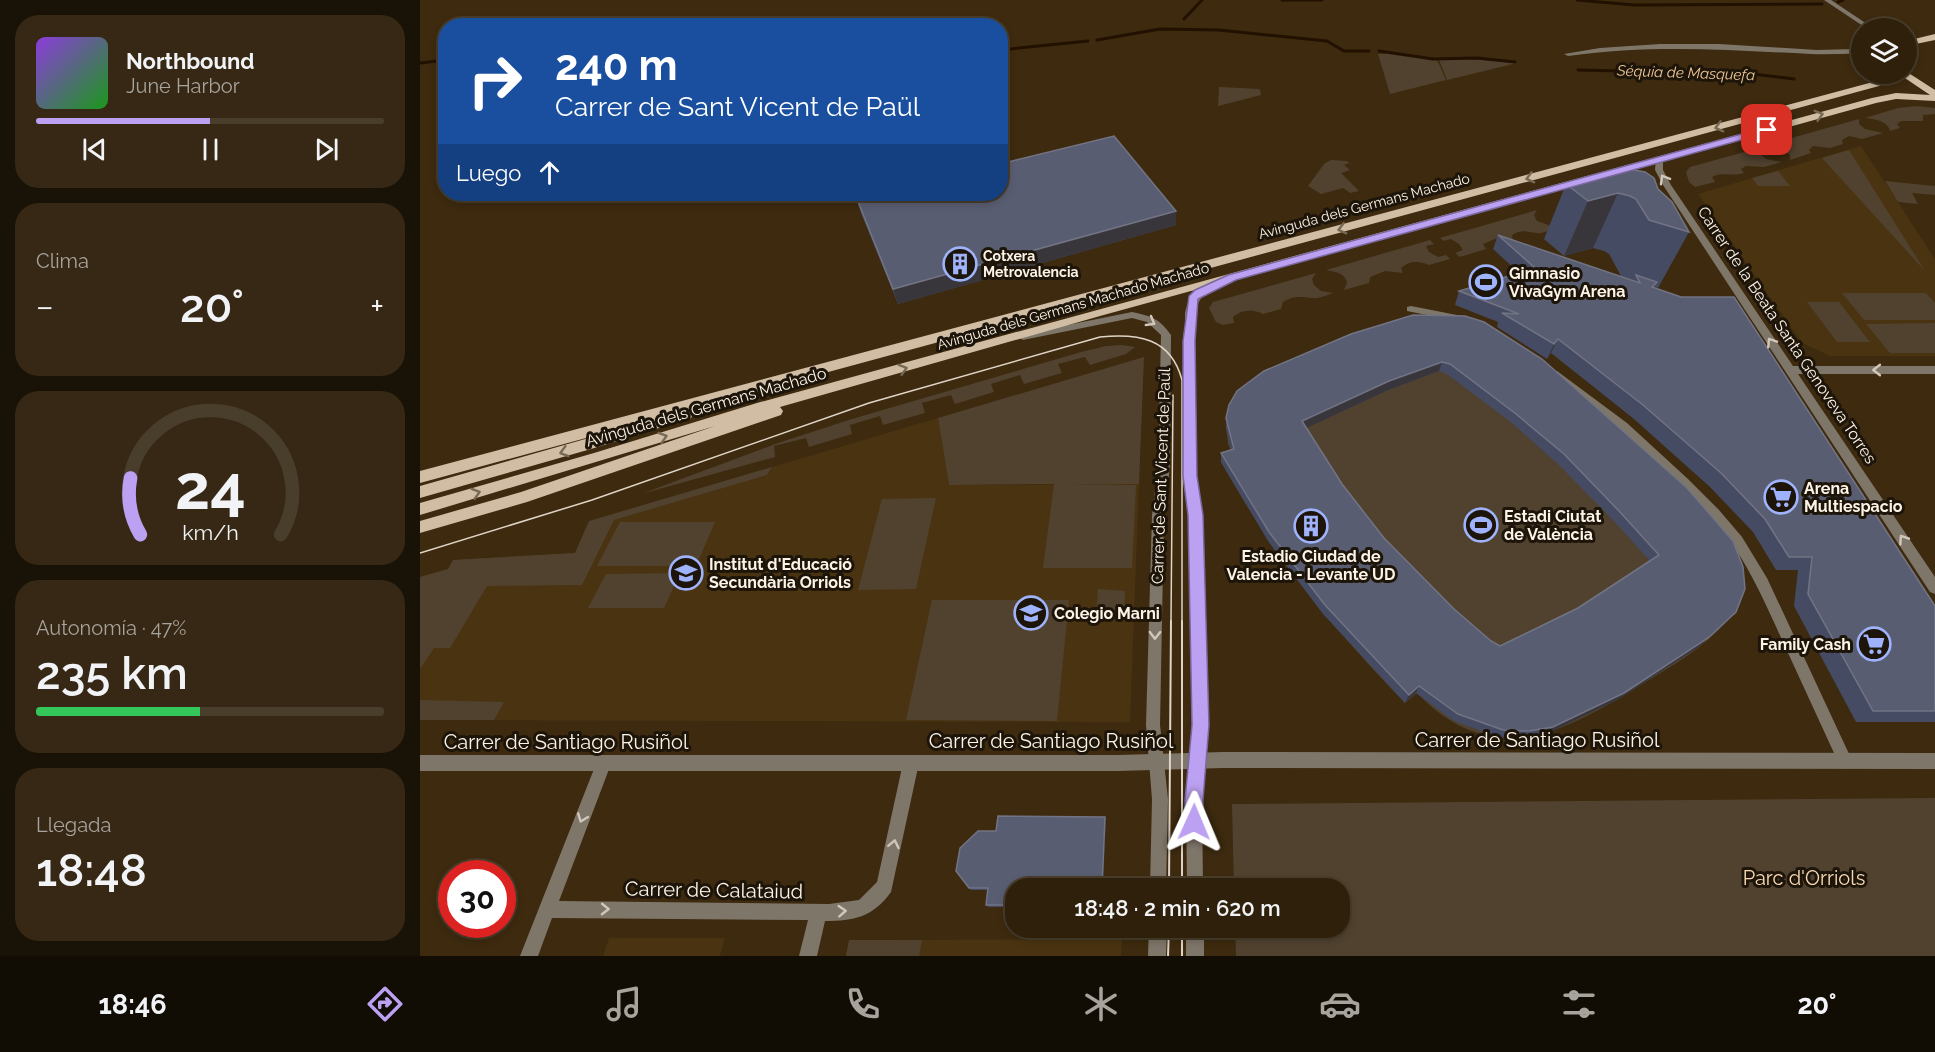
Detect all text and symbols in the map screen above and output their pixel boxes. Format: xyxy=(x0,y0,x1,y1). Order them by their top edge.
map controls xyxy=(1851,18,1917,84)
button: layers xyxy=(1851,18,1917,84)
text: 240 m xyxy=(555,41,678,90)
icon: right xyxy=(456,42,534,120)
text: Northbound xyxy=(126,48,255,74)
water label: Séquia de Masquefa xyxy=(1616,62,1755,84)
text: June Harbor xyxy=(126,74,240,98)
text: Carrer de Sant Vicent de Paül xyxy=(555,91,920,122)
pin xyxy=(1741,104,1792,155)
one-way arrow xyxy=(1813,110,1824,122)
icon: arrive xyxy=(1750,113,1783,146)
one-way arrow xyxy=(1714,120,1724,132)
icon: previous xyxy=(78,133,111,166)
icon: pause xyxy=(194,133,227,166)
icon: next xyxy=(310,133,343,166)
icon: ahead xyxy=(533,156,566,189)
text: Luego xyxy=(456,160,521,186)
street label: Avinguda dels Germans Machado xyxy=(1257,170,1471,242)
one-way arrow xyxy=(1526,171,1536,183)
one-way arrow xyxy=(1659,175,1671,185)
street label: Carrer de la Beata Santa Genoveva Torres xyxy=(1694,203,1881,467)
one-way arrow xyxy=(1337,222,1348,234)
building icon: Cotxera Metrovalencia xyxy=(942,246,978,282)
place label: Cotxera Metrovalencia xyxy=(983,248,1079,280)
text: Clima xyxy=(36,249,89,273)
street label: Avinguda dels Germans Machado Machado xyxy=(935,259,1211,353)
sports icon: Gimnasio VivaGym Arena xyxy=(1468,264,1504,300)
place label: Gimnasio VivaGym Arena xyxy=(1509,264,1625,301)
text: 20° xyxy=(180,280,244,333)
text: − xyxy=(36,287,54,326)
text: + xyxy=(370,287,384,326)
one-way arrow xyxy=(1145,314,1155,326)
one-way arrow xyxy=(1767,337,1778,348)
street label: Avinguda dels Germans Machado xyxy=(584,364,828,450)
one-way arrow xyxy=(897,364,908,376)
one-way arrow xyxy=(1872,364,1881,376)
street label: Carrer de Sant Vicent de Paül xyxy=(1148,367,1174,584)
one-way arrow xyxy=(657,432,668,444)
one-way arrow xyxy=(559,444,569,457)
text: 24 xyxy=(175,450,245,524)
supermarket icon: Arena Multiespacio xyxy=(1763,479,1799,515)
place label: Arena Multiespacio xyxy=(1804,479,1903,516)
one-way arrow xyxy=(470,488,481,500)
sports icon: Estadi Ciutat de València xyxy=(1463,507,1499,543)
place label: Estadi Ciutat de València xyxy=(1504,507,1601,544)
building icon: Estadio Ciudad de Valencia - Levante UD xyxy=(1293,508,1329,544)
text: km/h xyxy=(182,520,238,545)
one-way arrow xyxy=(1898,535,1910,545)
place label: Estadio Ciudad de Valencia - Levante UD xyxy=(1227,547,1396,584)
school or university icon: Institut d'Educació Secundària Orriols xyxy=(668,555,704,591)
place label: Institut d'Educació Secundària Orriols xyxy=(709,555,852,592)
school or university icon: Colegio Marni xyxy=(1013,595,1049,631)
place label: Colegio Marni xyxy=(1054,604,1160,623)
text: Autonomía · 47% xyxy=(36,616,187,640)
supermarket icon: Family Cash xyxy=(1856,626,1892,662)
one-way arrow xyxy=(1149,631,1161,640)
place label: Family Cash xyxy=(1760,635,1851,654)
text: 235 km xyxy=(36,647,188,700)
street label: Carrer de Santiago Rusiñol xyxy=(1415,728,1660,752)
street label: Carrer de Santiago Rusiñol xyxy=(929,729,1174,753)
street label: Carrer de Santiago Rusiñol xyxy=(444,730,689,754)
position arrow xyxy=(1162,790,1226,854)
one-way arrow xyxy=(577,812,589,823)
text: Llegada xyxy=(36,813,111,837)
one-way arrow xyxy=(887,840,900,850)
text: 18:48 xyxy=(36,844,147,897)
speed limit sign: 30 xyxy=(438,860,516,938)
park label: Parc d'Orriols xyxy=(1743,866,1865,890)
street label: Carrer de Calataiud xyxy=(625,876,803,904)
text: 18:48 · 2 min · 620 m xyxy=(1074,895,1281,921)
one-way arrow xyxy=(601,903,610,916)
one-way arrow xyxy=(838,905,847,918)
icon: directions xyxy=(364,983,406,1025)
icon: music xyxy=(603,983,645,1025)
icon: phone xyxy=(842,983,884,1025)
icon: climate xyxy=(1080,983,1122,1025)
icon: car xyxy=(1319,983,1361,1025)
icon: filters xyxy=(1558,983,1600,1025)
text: 18:46 xyxy=(98,989,167,1020)
text: 20° xyxy=(1797,989,1837,1020)

